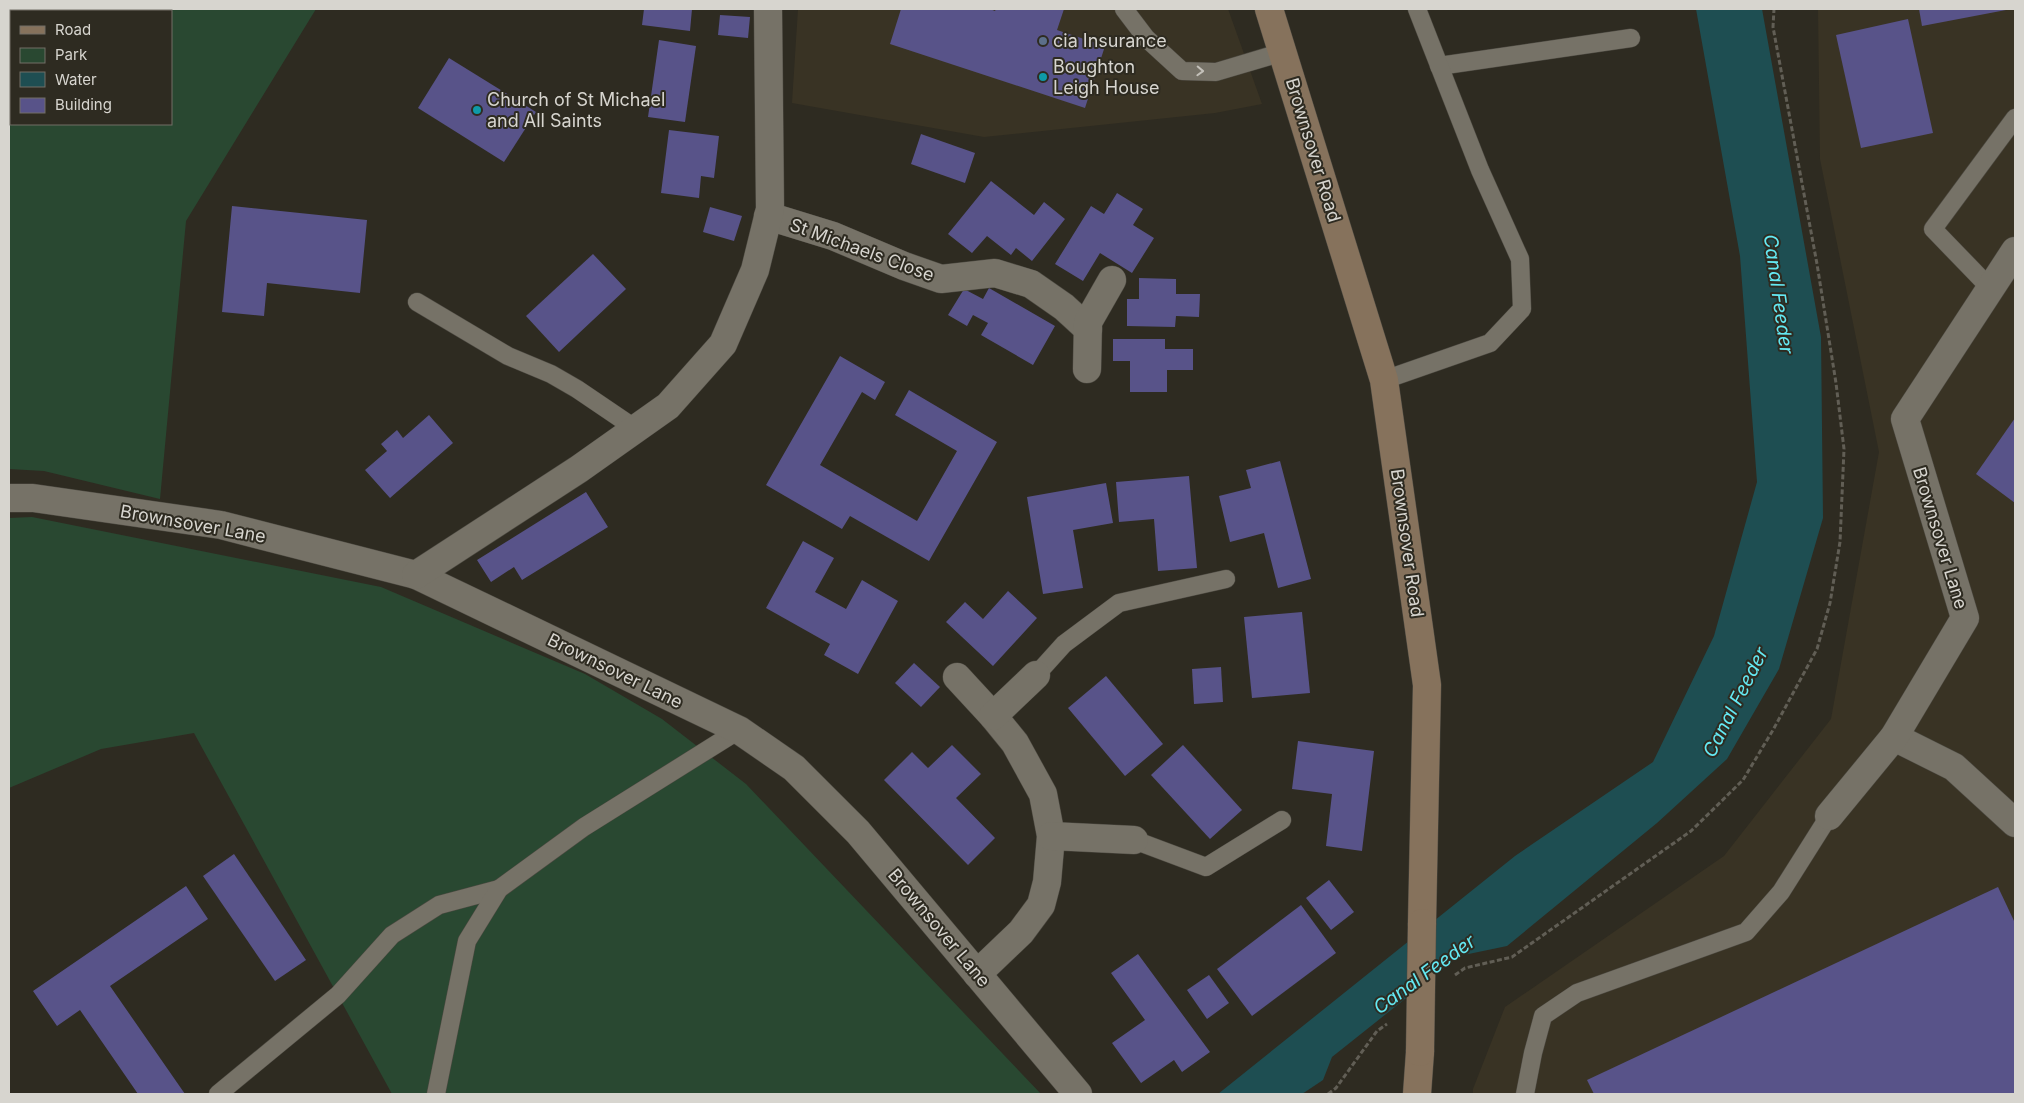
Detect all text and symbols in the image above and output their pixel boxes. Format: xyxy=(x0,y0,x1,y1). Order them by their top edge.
legend xyxy=(10,10,172,125)
text: Road xyxy=(55,20,91,39)
place label: cia Insurance xyxy=(1053,30,1167,51)
marker: cia Insurance xyxy=(1037,35,1049,47)
text: Park xyxy=(55,45,88,64)
place label: Boughton Leigh House xyxy=(1053,56,1160,98)
one-way arrow xyxy=(1196,66,1204,76)
text: Water xyxy=(55,70,97,89)
marker: Boughton Leigh House xyxy=(1037,71,1049,83)
street label: Brownsover Road xyxy=(1282,75,1345,224)
place label: Church of St Michael and All Saints xyxy=(487,89,665,131)
text: Building xyxy=(55,95,112,114)
marker: Church of St Michael and All Saints xyxy=(471,104,483,116)
street label: St Michaels Close xyxy=(787,214,937,285)
water label: Canal Feeder xyxy=(1759,233,1798,356)
street label: Brownsover Lane xyxy=(1909,464,1972,611)
street label: Brownsover Road xyxy=(1387,467,1428,618)
street label: Brownsover Lane xyxy=(119,500,268,547)
street label: Brownsover Lane xyxy=(544,629,686,712)
water label: Canal Feeder xyxy=(1698,643,1773,761)
street label: Brownsover Lane xyxy=(884,864,995,991)
water label: Canal Feeder xyxy=(1369,929,1480,1019)

